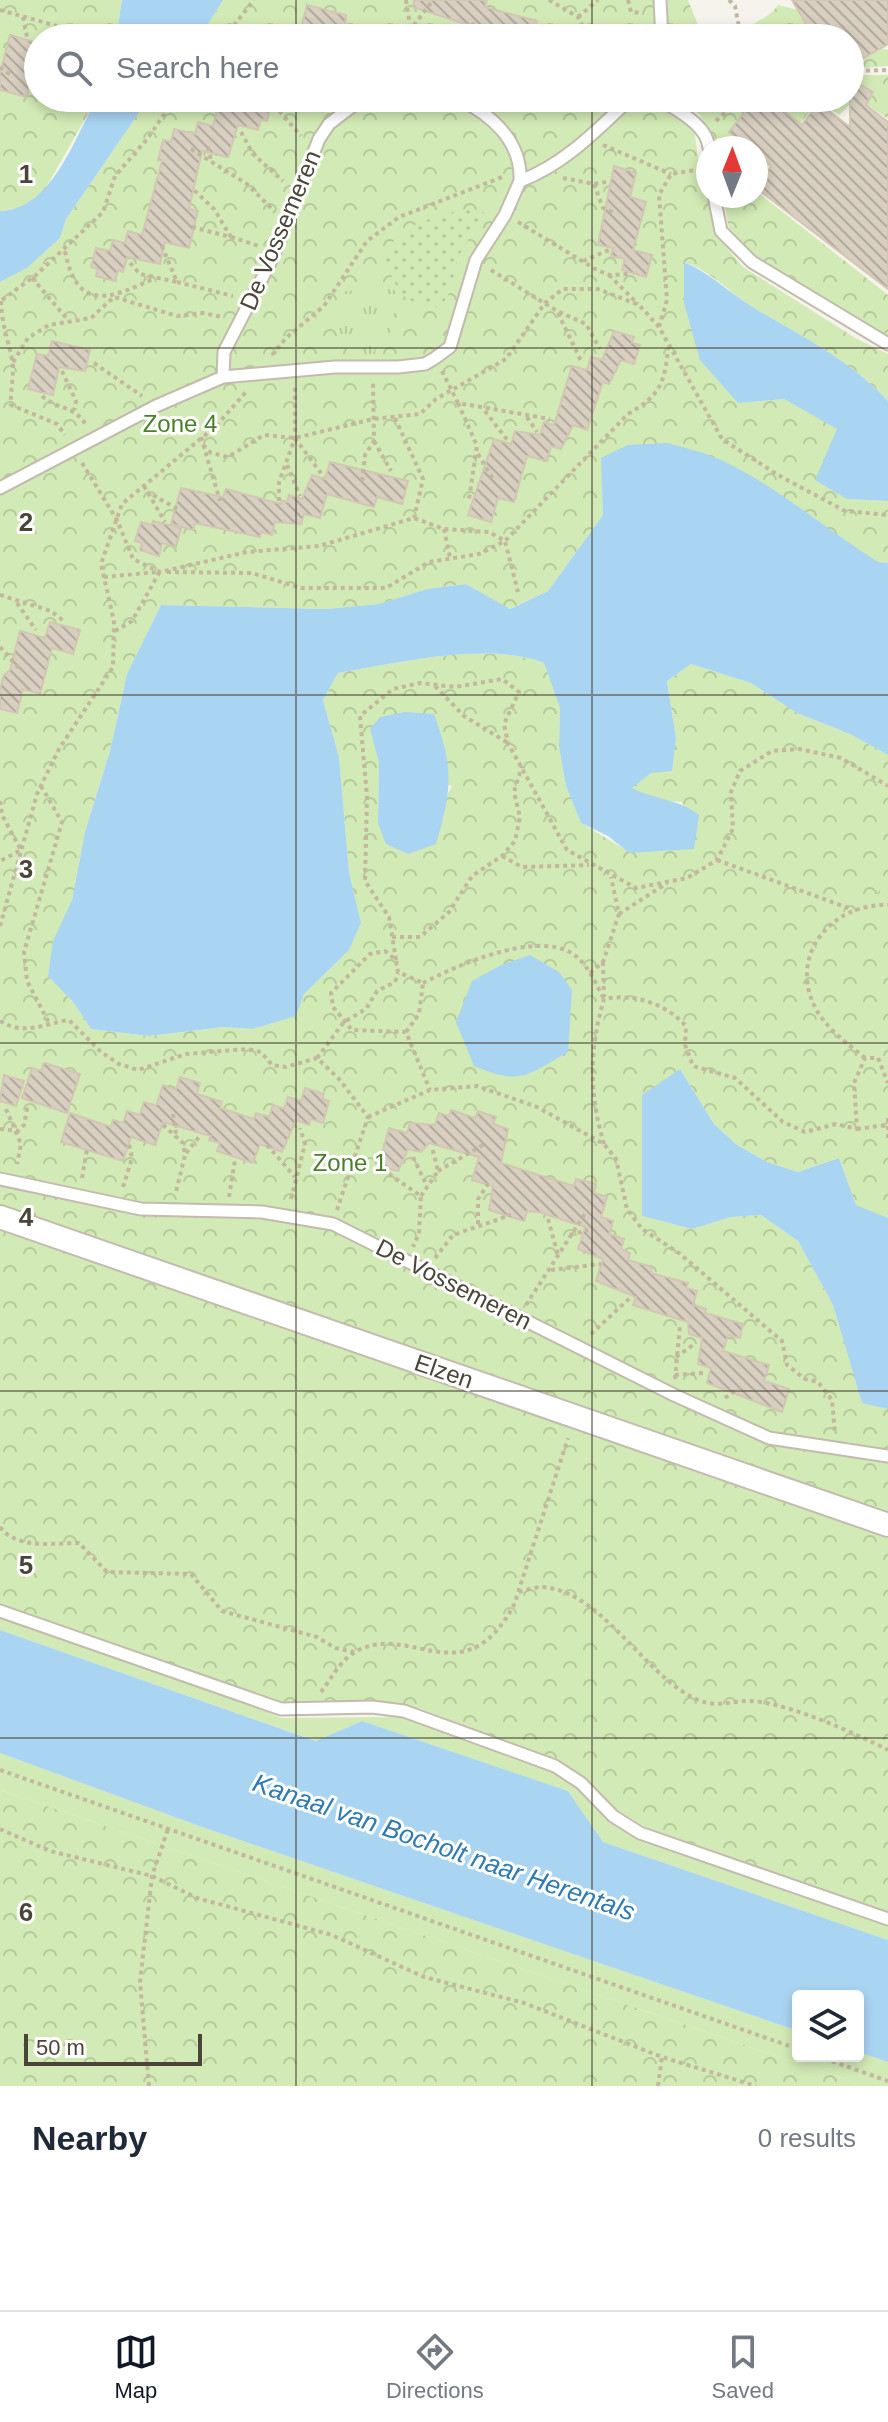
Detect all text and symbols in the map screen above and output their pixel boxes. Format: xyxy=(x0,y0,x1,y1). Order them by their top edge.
search box xyxy=(24,24,864,112)
icon: search xyxy=(52,46,96,90)
text: Search here xyxy=(116,51,279,84)
north arrow xyxy=(696,136,768,208)
street label: De Vossemeren xyxy=(234,146,326,314)
text: 1 xyxy=(19,159,33,189)
park label: Zone 4 xyxy=(143,410,217,437)
text: 2 xyxy=(19,507,33,537)
text: 3 xyxy=(19,854,33,884)
park label: Zone 1 xyxy=(313,1149,387,1176)
text: 4 xyxy=(19,1202,34,1232)
street label: De Vossemeren xyxy=(372,1233,536,1335)
street label: Elzen xyxy=(411,1348,477,1394)
text: 5 xyxy=(19,1550,33,1580)
water label: Kanaal van Bocholt naar Herentals xyxy=(249,1767,639,1927)
text: 6 xyxy=(19,1897,33,1927)
map controls xyxy=(792,1990,864,2062)
button: layers xyxy=(792,1990,864,2062)
scale bar xyxy=(24,2030,202,2066)
text: 50 m xyxy=(36,2035,85,2060)
text: Nearby xyxy=(32,2119,147,2157)
text: 0 results xyxy=(758,2123,856,2153)
tab: Map xyxy=(114,2330,158,2404)
tab: Directions xyxy=(386,2330,484,2404)
tab: Saved xyxy=(712,2330,774,2404)

